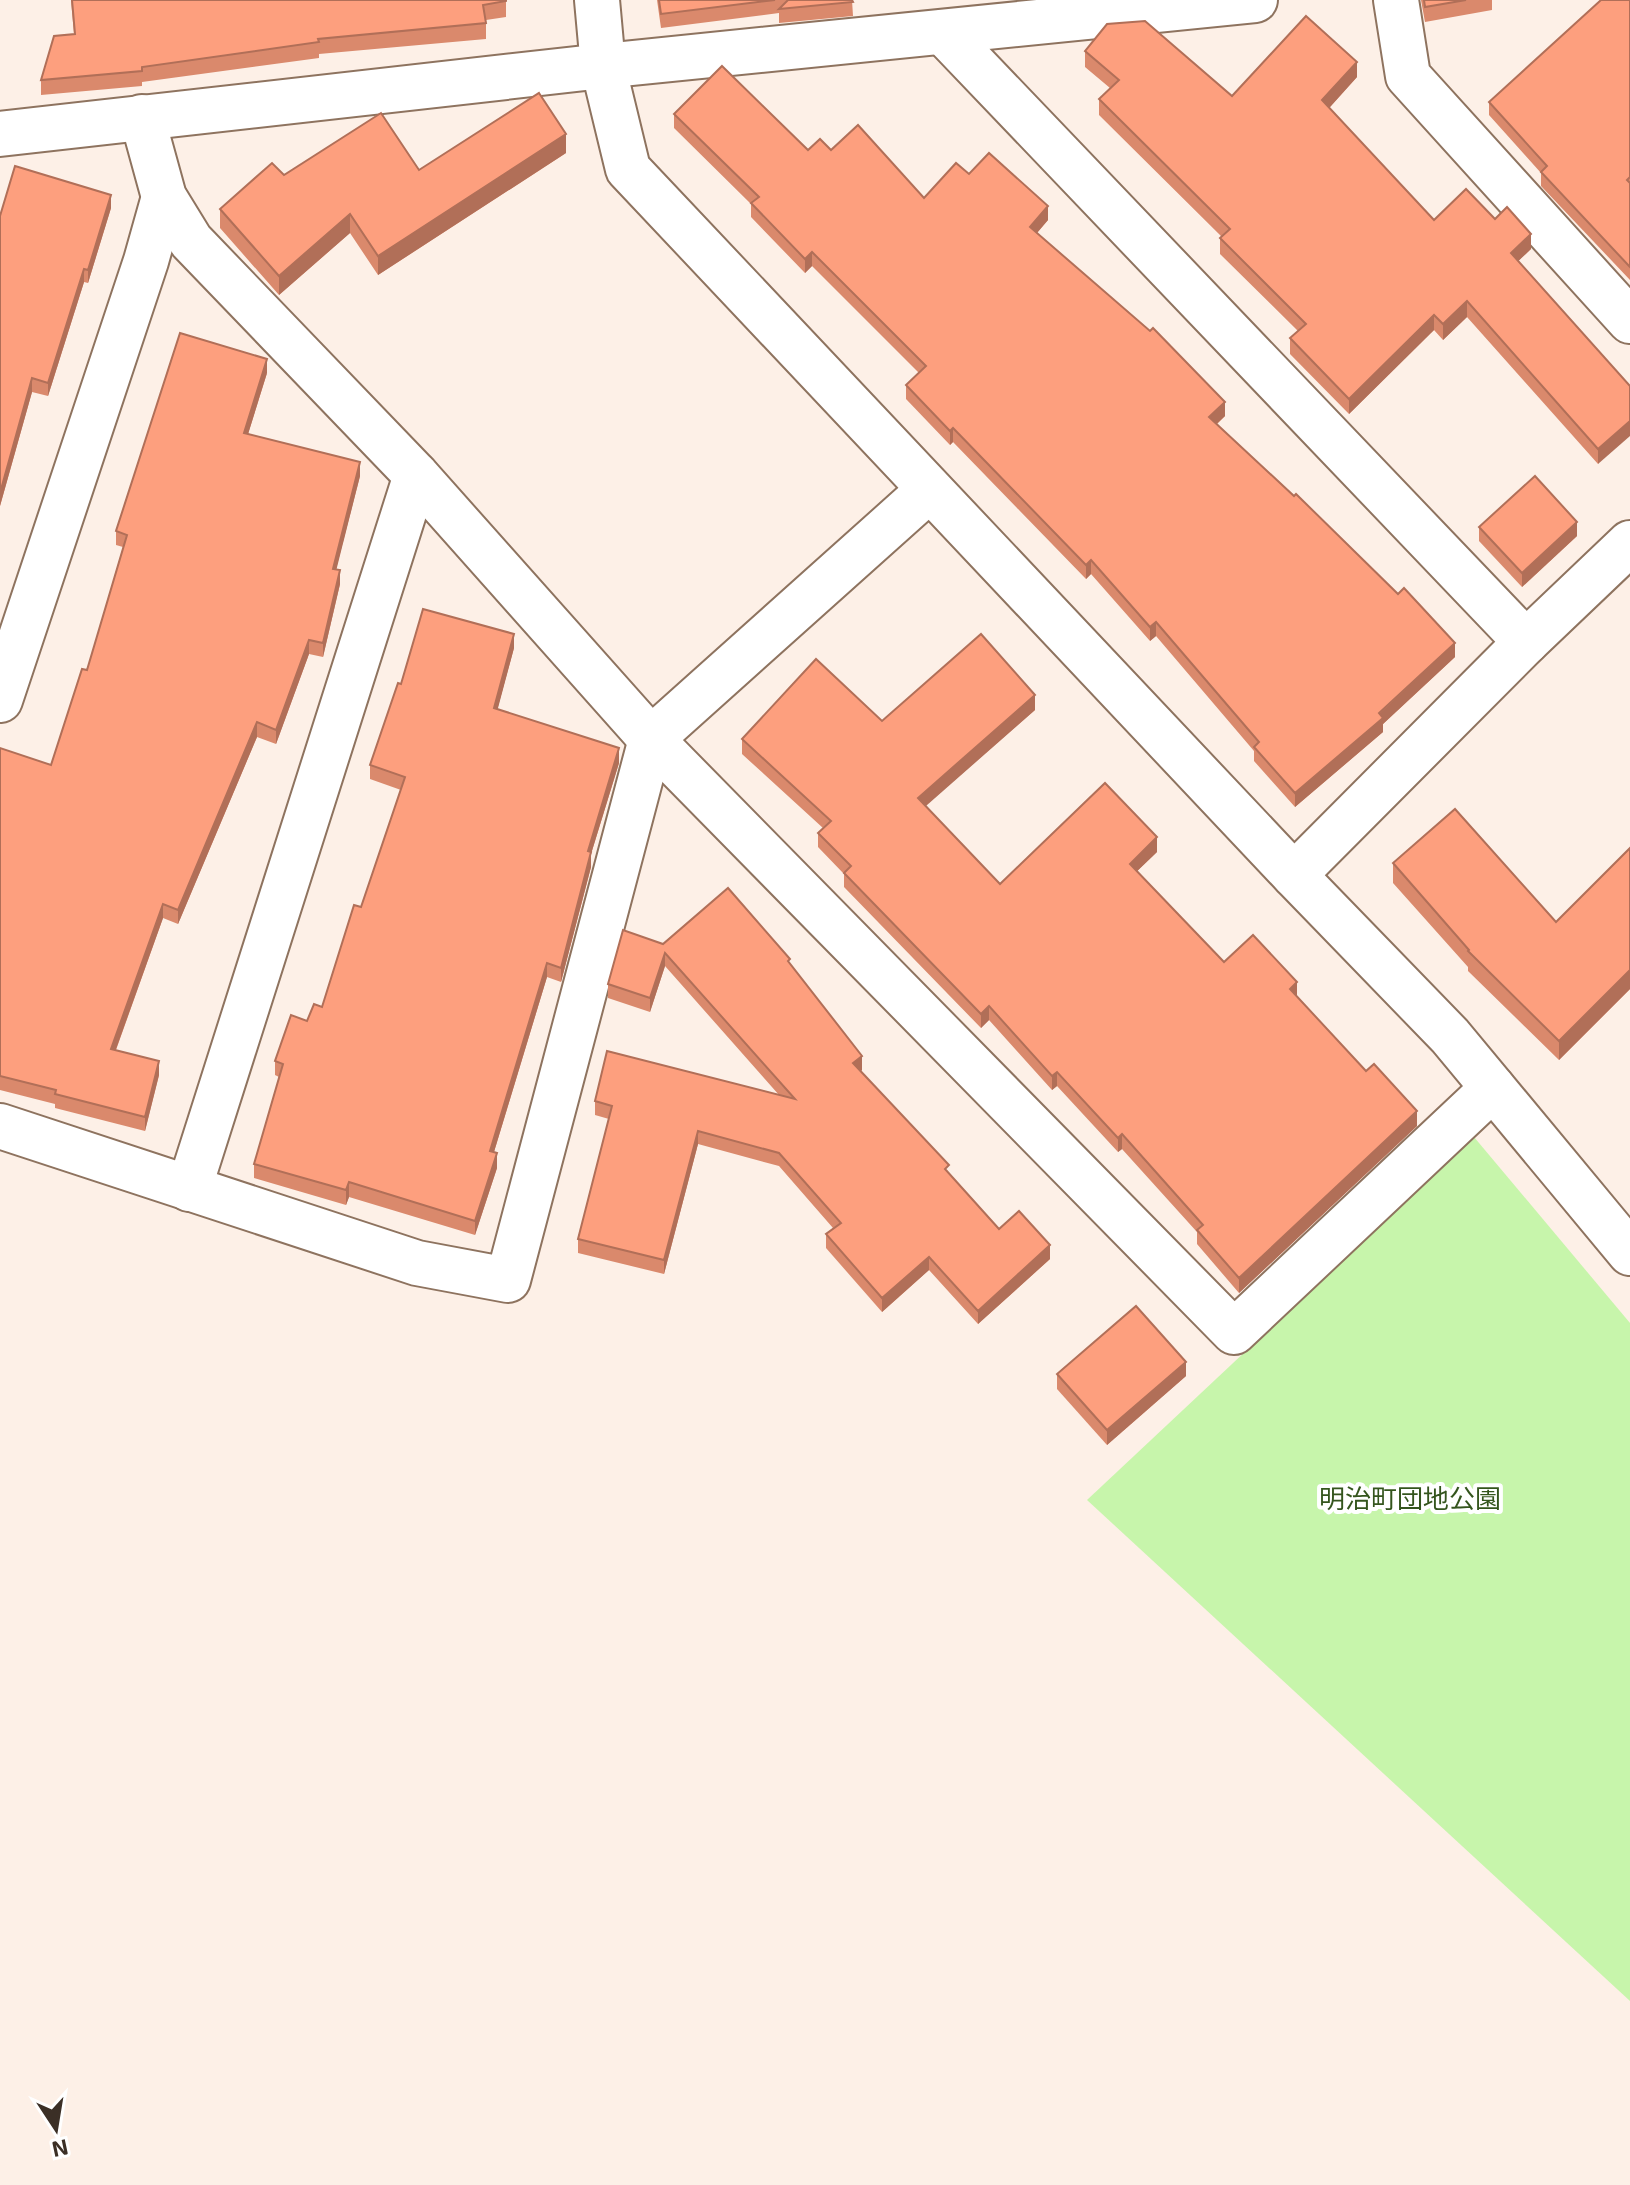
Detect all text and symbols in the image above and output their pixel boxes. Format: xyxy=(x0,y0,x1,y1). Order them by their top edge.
park label: 明治町団地公園 xyxy=(1319,1482,1501,1513)
north arrow xyxy=(16,2089,96,2169)
text: N xyxy=(50,2135,71,2164)

